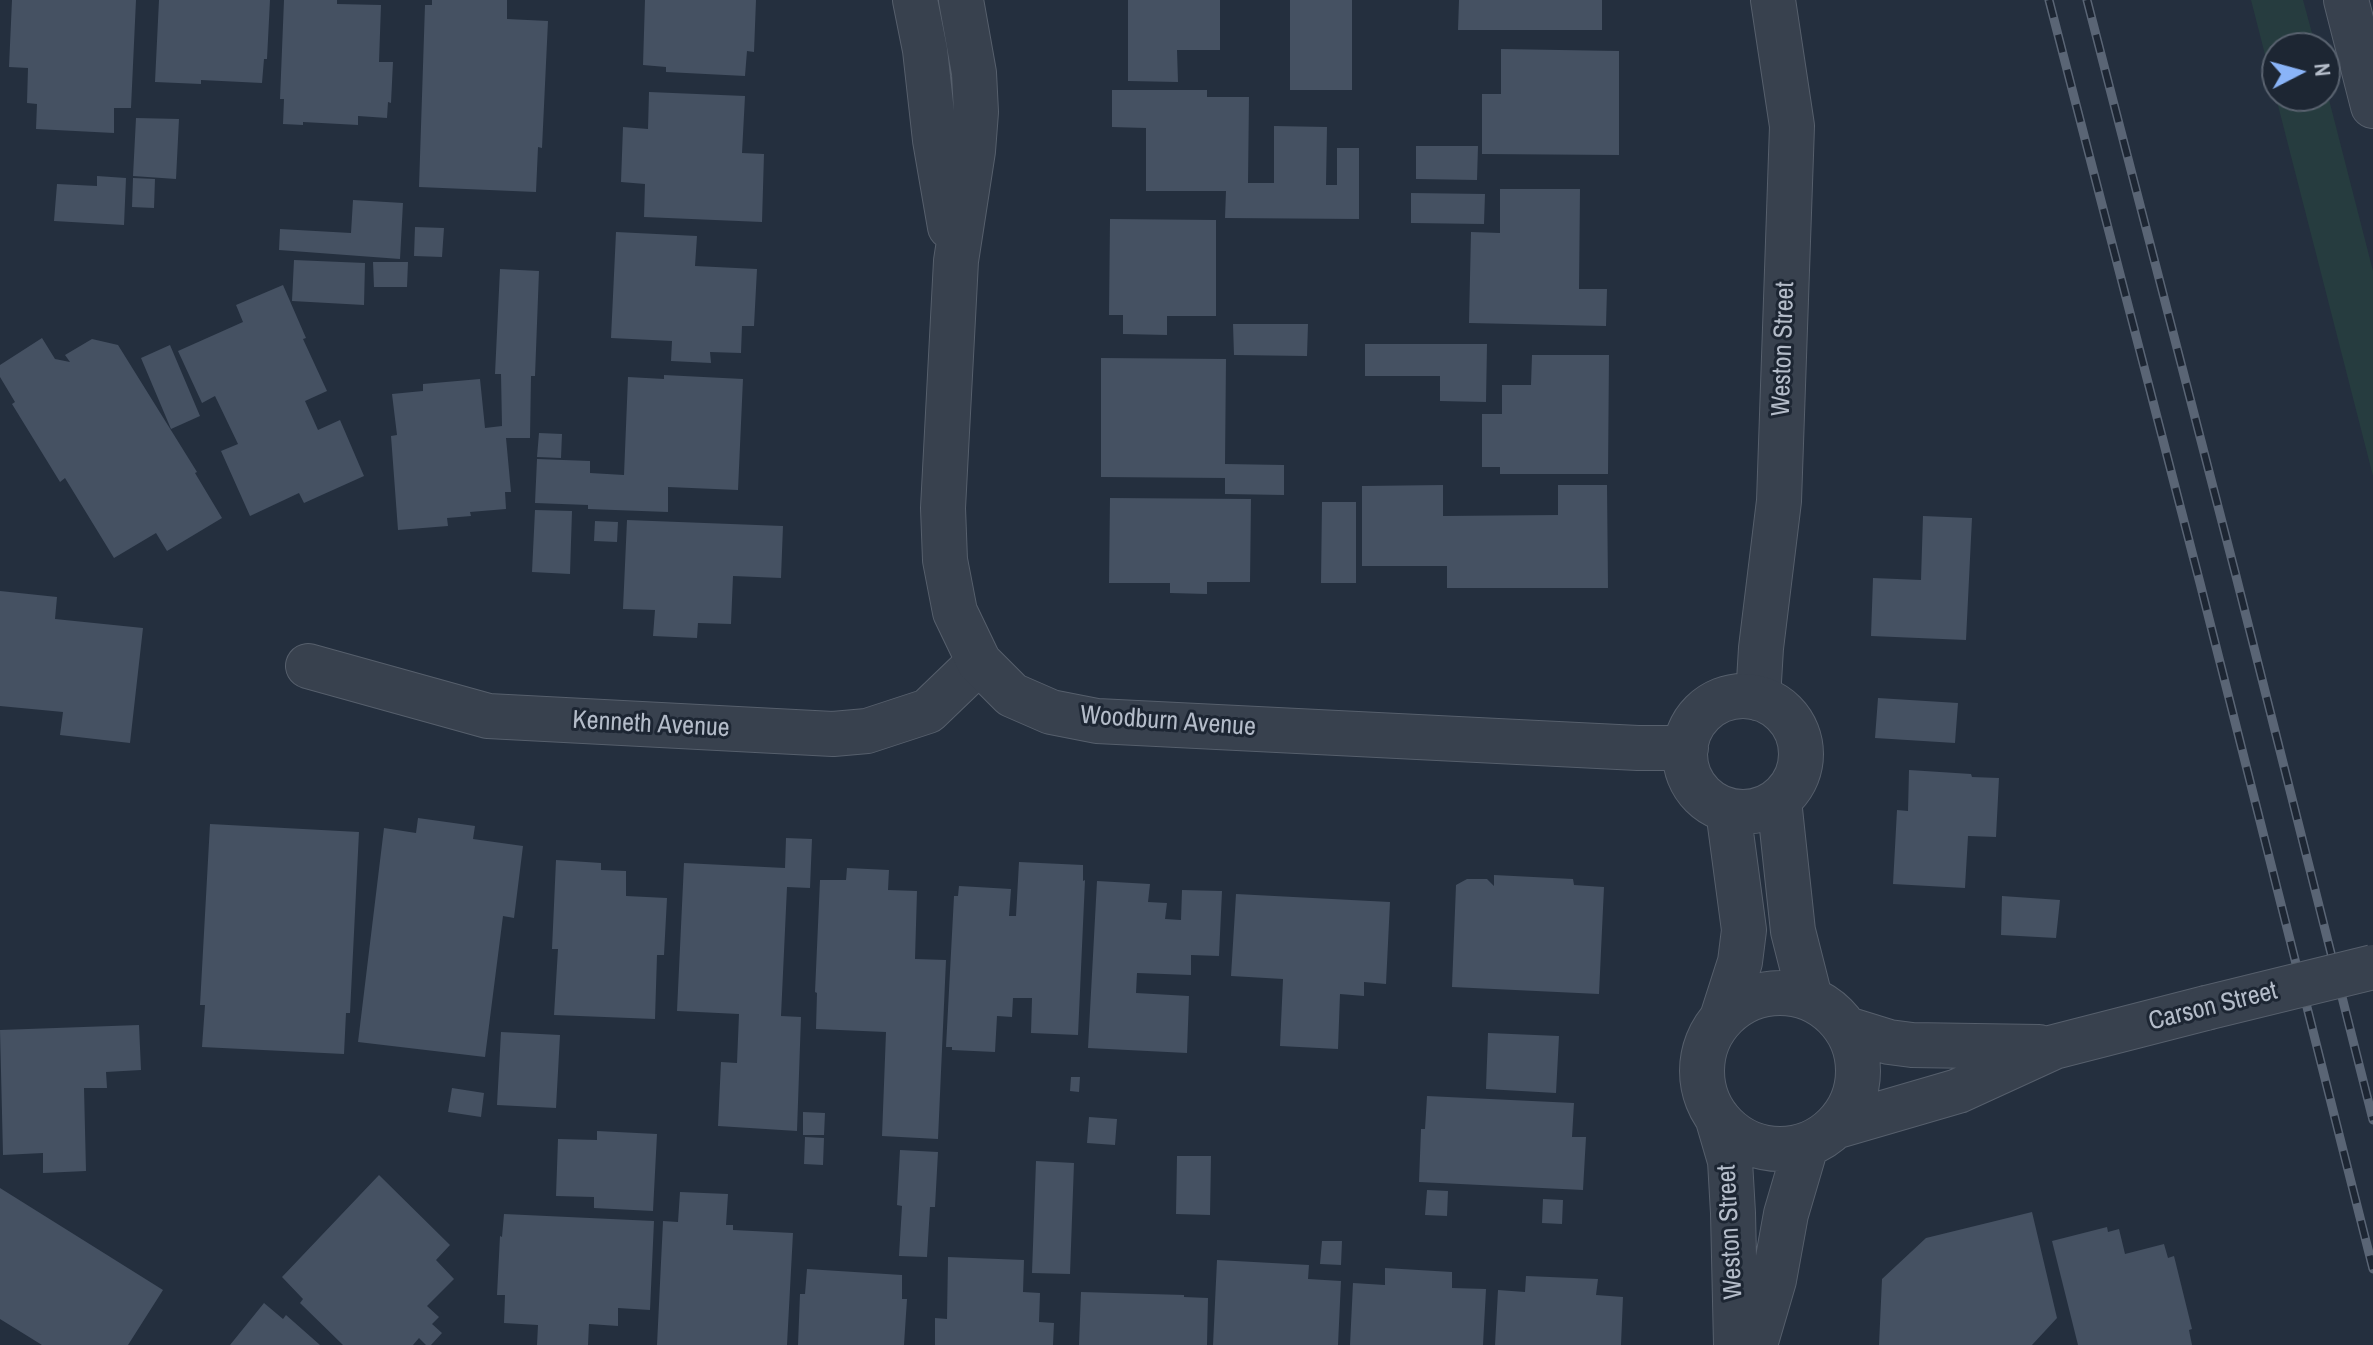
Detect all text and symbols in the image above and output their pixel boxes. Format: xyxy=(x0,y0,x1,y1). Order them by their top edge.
north arrow xyxy=(2261,32,2341,112)
text: N xyxy=(2307,62,2338,78)
street label: Weston Street xyxy=(1766,281,1802,417)
street label: Woodburn Avenue xyxy=(1079,700,1257,744)
street label: Kenneth Avenue xyxy=(572,705,730,745)
street label: Carson Street xyxy=(2145,976,2281,1038)
street label: Weston Street xyxy=(1712,1164,1750,1300)

